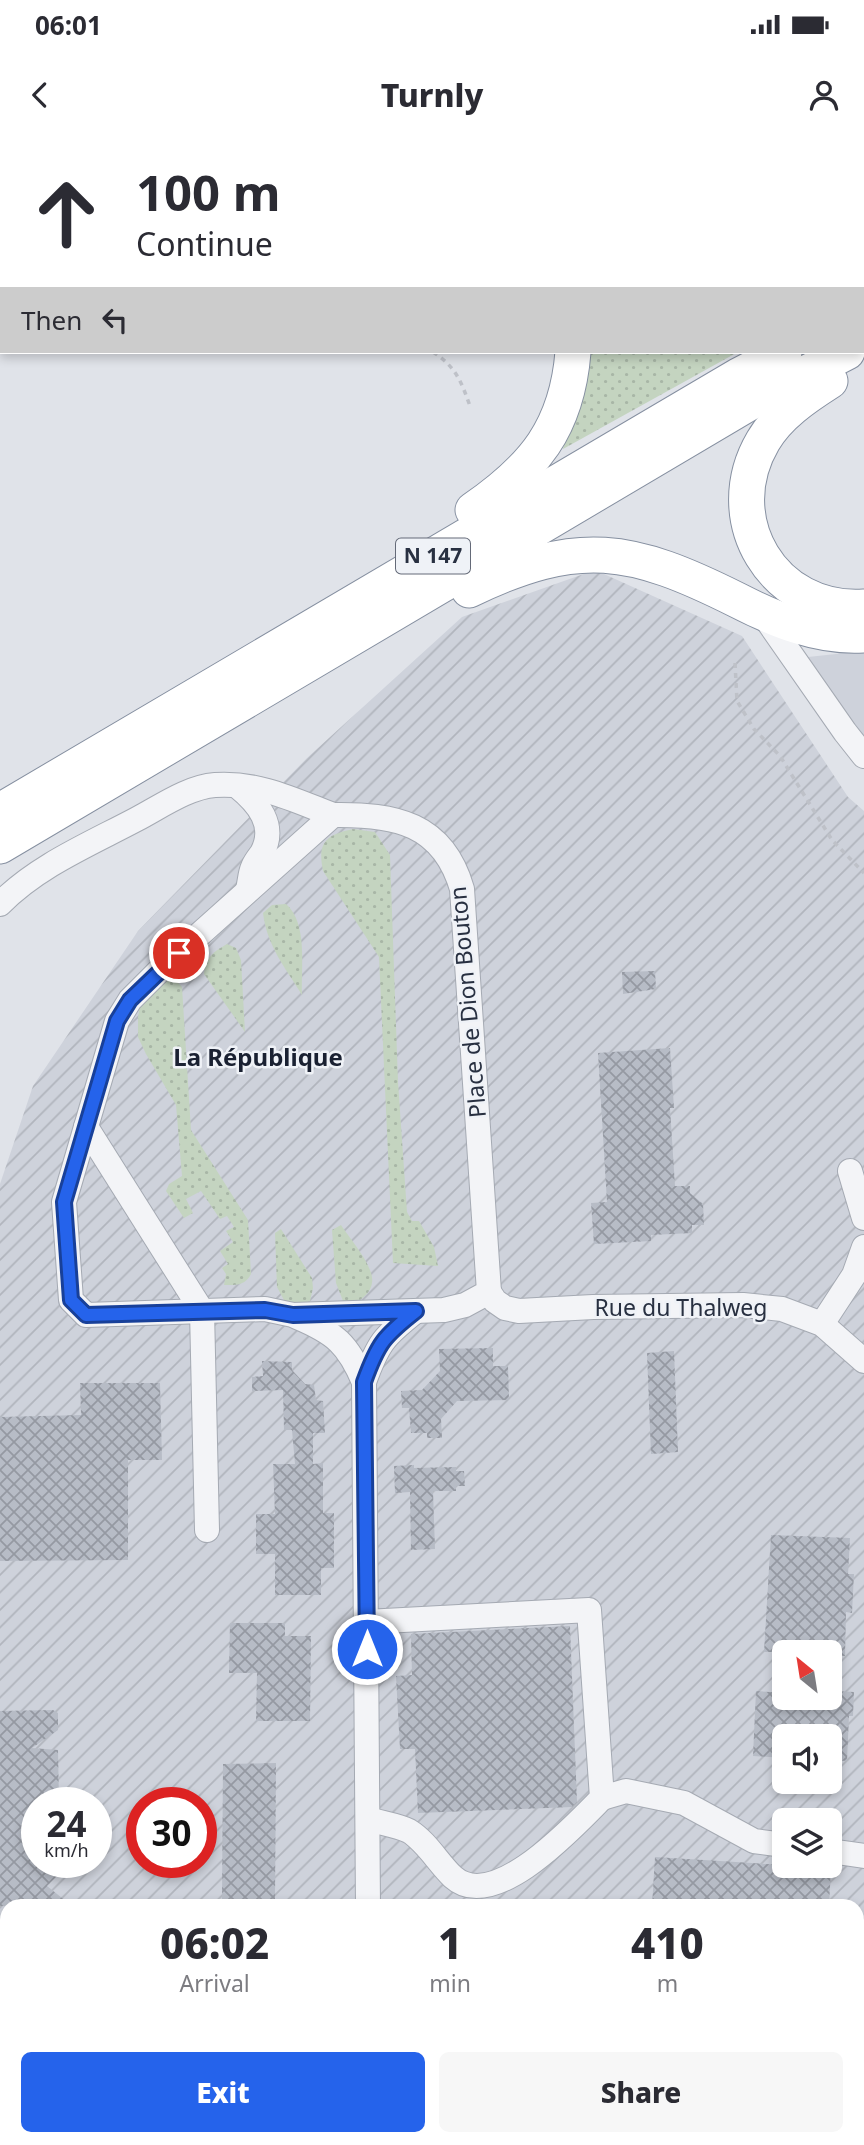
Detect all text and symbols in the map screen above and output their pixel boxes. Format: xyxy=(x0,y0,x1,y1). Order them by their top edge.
text: 06:01 xyxy=(35,7,102,43)
text: Turnly xyxy=(381,73,483,116)
icon: back xyxy=(21,76,59,114)
icon: person xyxy=(805,76,843,114)
text: 100 m xyxy=(136,159,281,225)
icon: ahead xyxy=(21,168,112,259)
text: Continue xyxy=(136,222,273,265)
icon: left xyxy=(96,301,134,339)
text: Then xyxy=(21,302,82,338)
road number: N 147 xyxy=(396,538,470,574)
street label: Place de Dion Bouton xyxy=(441,885,493,1119)
pin xyxy=(149,923,209,983)
icon: arrive xyxy=(160,934,198,972)
district label: La République xyxy=(173,1040,343,1073)
street label: Rue du Thalweg xyxy=(595,1291,767,1323)
position arrow xyxy=(330,1612,404,1686)
north arrow xyxy=(772,1640,842,1710)
map controls xyxy=(772,1640,842,1878)
button: sound xyxy=(772,1724,842,1794)
speed limit sign: 30 xyxy=(126,1787,217,1878)
text: 24 xyxy=(46,1800,87,1847)
button: layers xyxy=(772,1808,842,1878)
text: km/h xyxy=(44,1838,89,1862)
text: 06:02 xyxy=(160,1914,269,1971)
text: 1 xyxy=(438,1914,462,1971)
text: 410 xyxy=(631,1914,704,1971)
text: Arrival xyxy=(180,1967,250,1999)
text: min xyxy=(429,1967,471,1999)
text: m xyxy=(657,1967,678,1999)
button: Exit xyxy=(21,2052,425,2132)
button: Share xyxy=(439,2052,843,2132)

